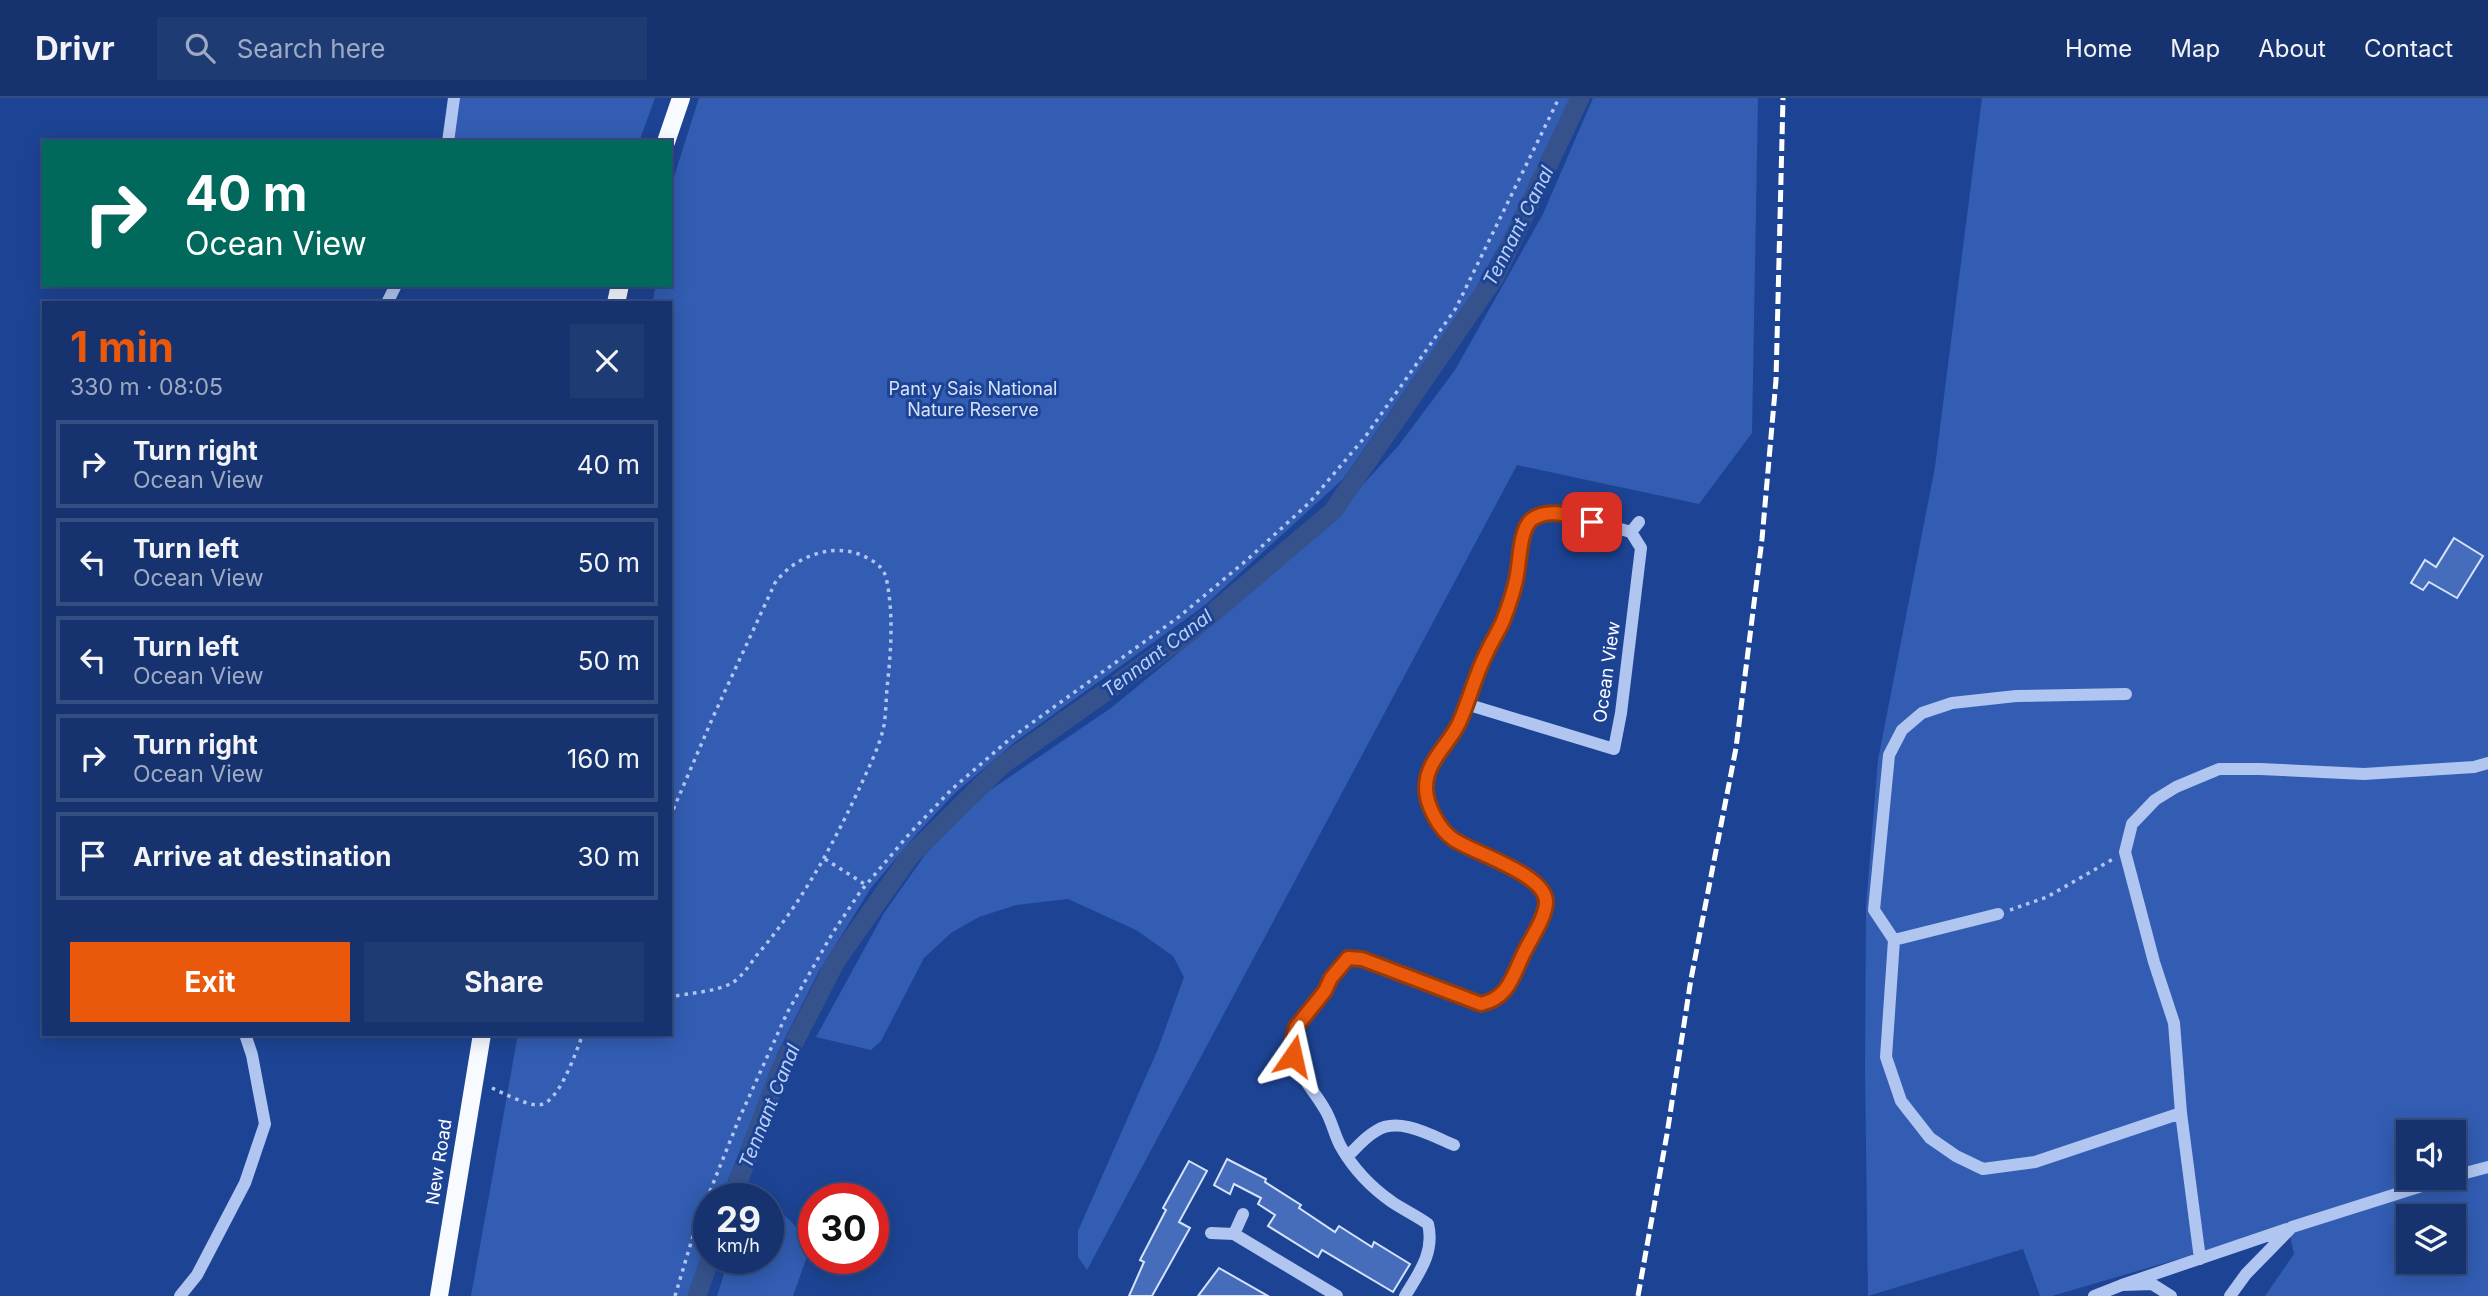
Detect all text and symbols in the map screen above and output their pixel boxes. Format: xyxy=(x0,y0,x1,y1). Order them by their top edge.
search box xyxy=(157,17,647,80)
text: Drivr xyxy=(35,28,115,68)
icon: search xyxy=(181,29,219,67)
text: Search here xyxy=(237,33,385,64)
text: Home xyxy=(2065,34,2132,63)
text: Map xyxy=(2170,34,2220,63)
text: About xyxy=(2258,34,2326,63)
text: Contact xyxy=(2364,34,2453,63)
water label: Tennant Canal xyxy=(1478,162,1559,290)
text: 40 m xyxy=(185,164,308,223)
icon: right xyxy=(70,168,161,259)
text: Ocean View xyxy=(185,224,367,263)
text: 1 min xyxy=(70,321,174,372)
button: close xyxy=(570,324,644,398)
text: 330 m · 08:05 xyxy=(70,373,223,401)
park label: Pant y Sais National Nature Reserve xyxy=(889,378,1057,420)
text: Turn right xyxy=(133,435,258,466)
icon: right xyxy=(74,445,112,483)
text: 40 m xyxy=(577,449,640,480)
text: Ocean View xyxy=(133,466,264,494)
pin xyxy=(1562,492,1622,552)
icon: arrive xyxy=(1573,503,1611,541)
text: Turn left xyxy=(133,533,239,564)
icon: left xyxy=(74,543,112,581)
text: 50 m xyxy=(578,547,640,578)
text: Ocean View xyxy=(133,564,264,592)
water label: Tennant Canal xyxy=(1098,604,1217,702)
street label: Ocean View xyxy=(1589,620,1624,724)
text: Turn left xyxy=(133,631,239,662)
icon: left xyxy=(74,641,112,679)
text: 50 m xyxy=(578,645,640,676)
text: Ocean View xyxy=(133,662,264,690)
text: Turn right xyxy=(133,729,258,760)
icon: right xyxy=(74,739,112,777)
text: 160 m xyxy=(567,743,640,774)
text: Ocean View xyxy=(133,760,264,788)
icon: arrive xyxy=(74,837,112,875)
text: Arrive at destination xyxy=(133,841,392,872)
text: 30 m xyxy=(577,841,640,872)
button: Exit xyxy=(70,942,350,1022)
button: Share xyxy=(364,942,644,1022)
position arrow xyxy=(1256,1019,1330,1093)
water label: Tennant Canal xyxy=(734,1040,805,1172)
street label: New Road xyxy=(421,1117,456,1207)
map controls xyxy=(2396,1120,2466,1274)
button: sound xyxy=(2396,1120,2466,1190)
speed limit sign: 30 xyxy=(798,1183,889,1274)
text: 29 xyxy=(716,1198,761,1240)
button: layers xyxy=(2396,1204,2466,1274)
text: km/h xyxy=(717,1235,760,1256)

